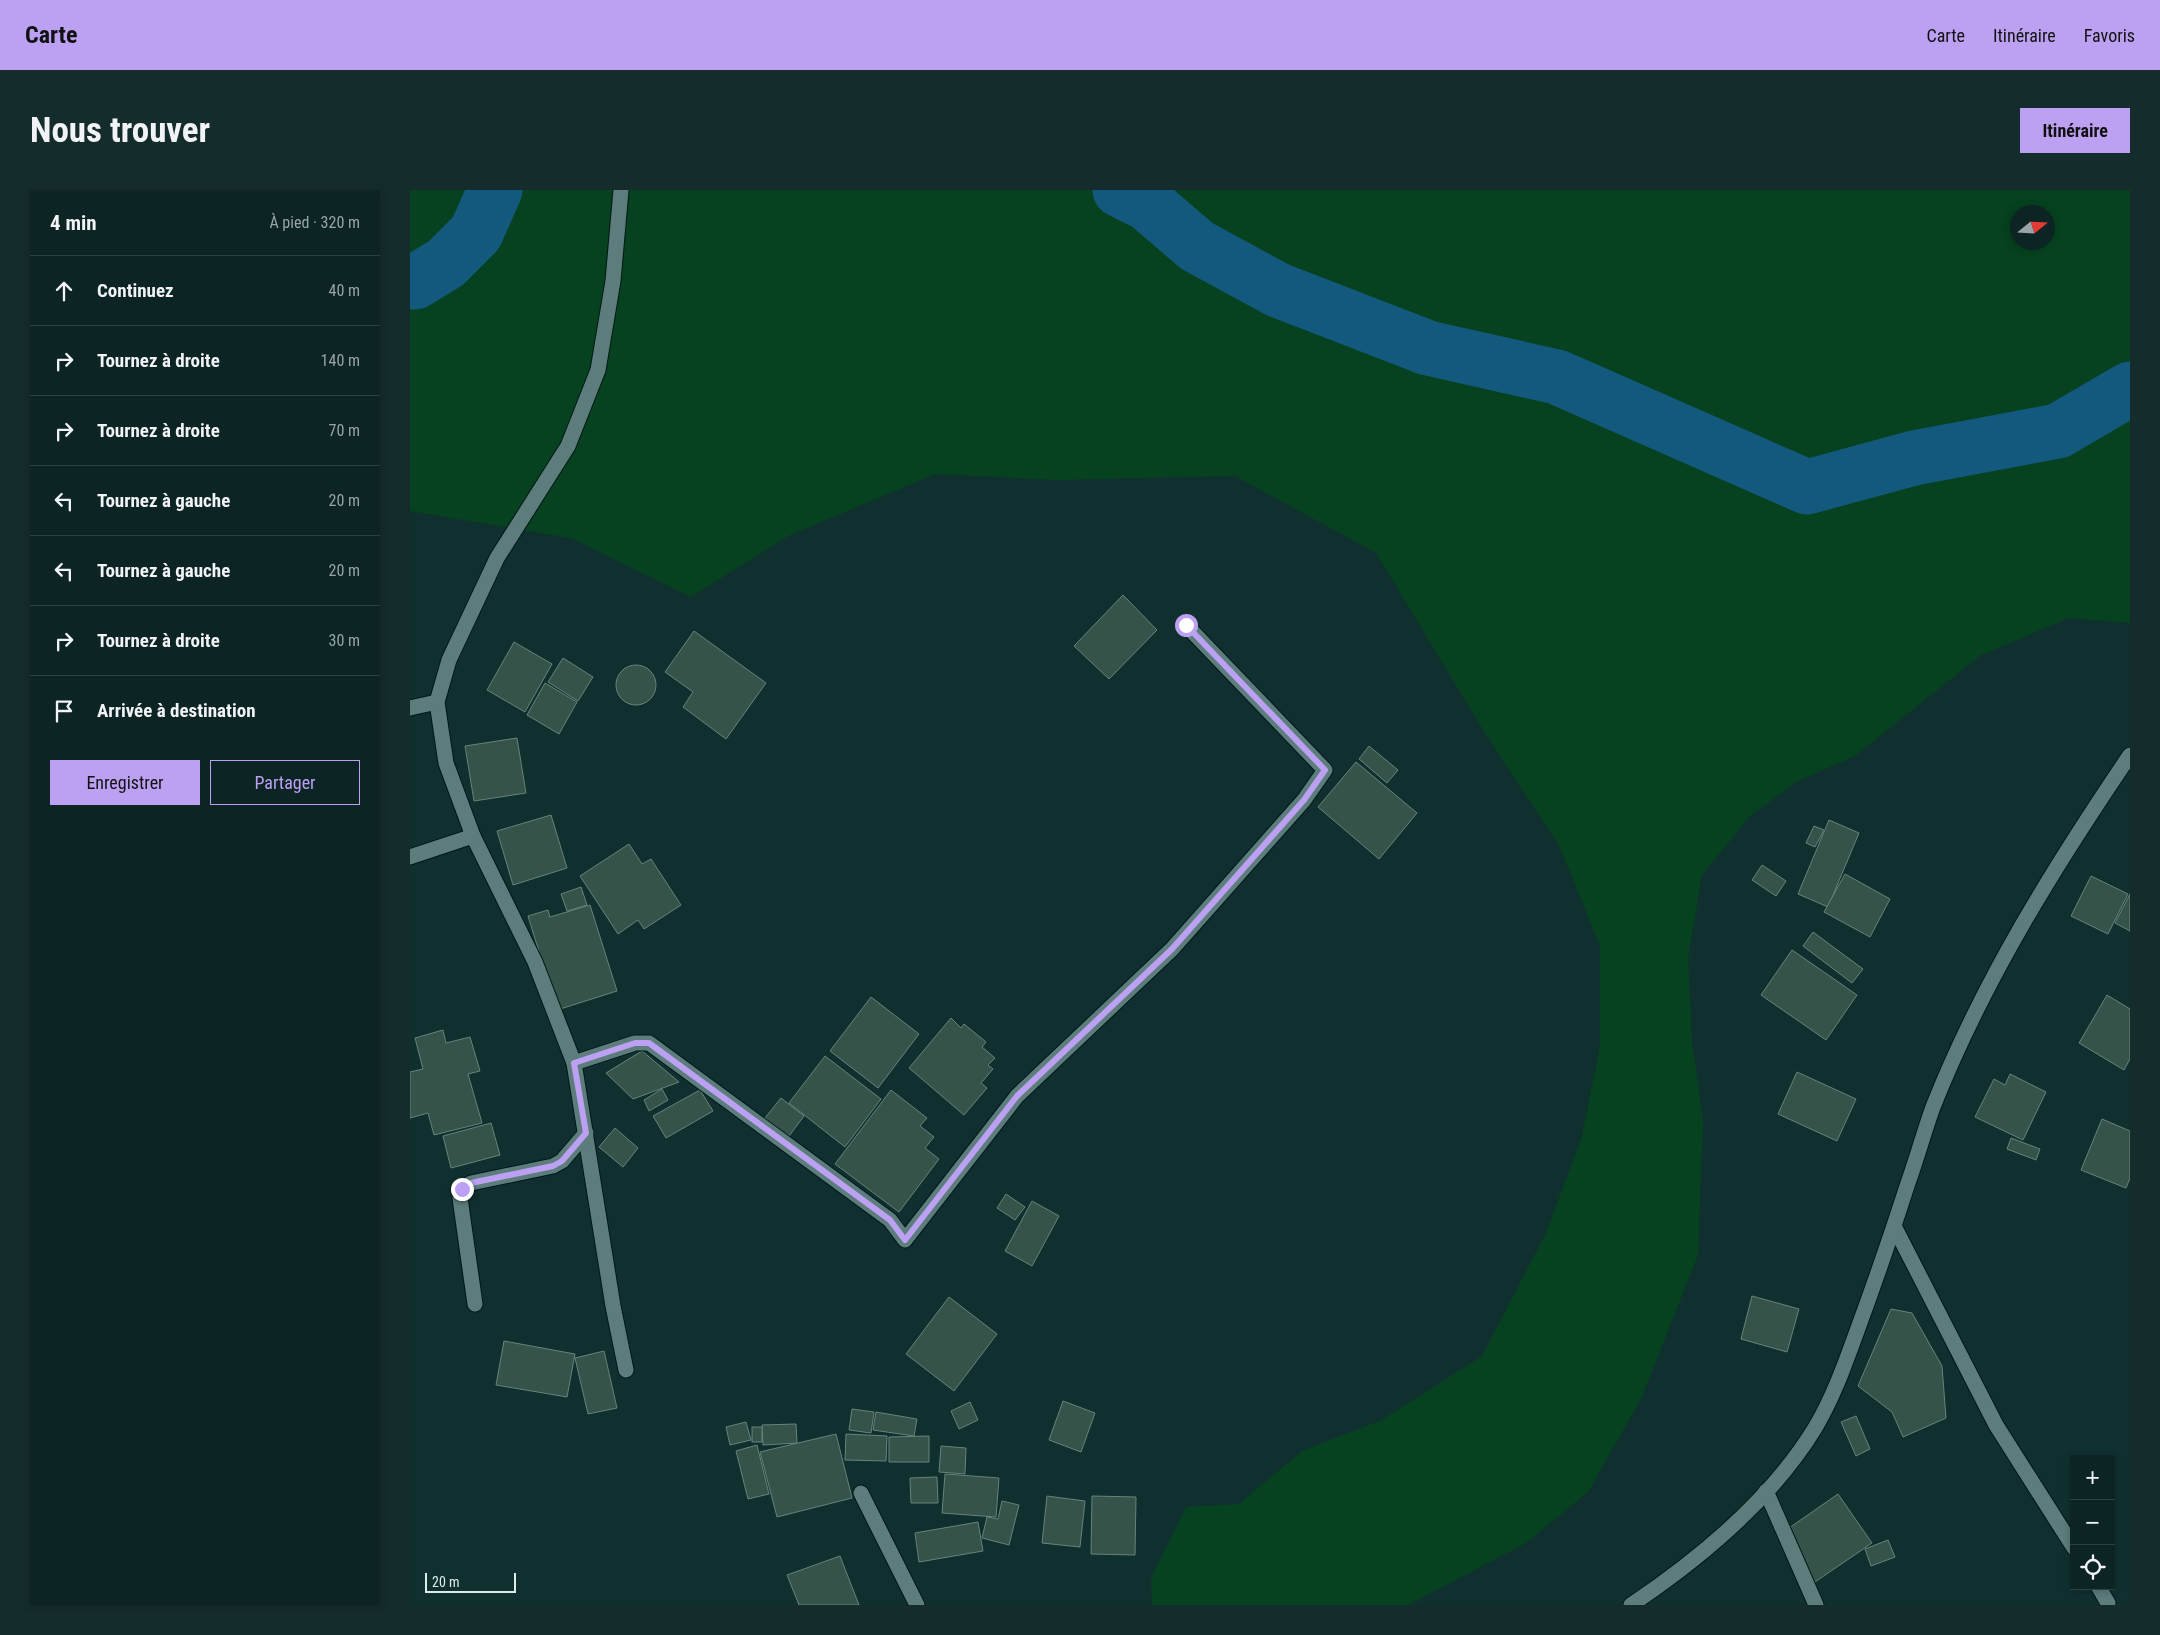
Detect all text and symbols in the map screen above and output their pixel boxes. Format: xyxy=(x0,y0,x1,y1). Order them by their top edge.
text: Carte xyxy=(25,21,77,49)
text: Carte xyxy=(1926,25,1965,46)
text: Itinéraire xyxy=(1993,25,2056,46)
text: Favoris xyxy=(2084,25,2135,46)
button: Itinéraire xyxy=(2020,108,2130,153)
text: Nous trouver xyxy=(30,110,210,151)
north arrow xyxy=(2010,205,2055,250)
text: 4 min xyxy=(50,211,97,235)
text: À pied · 320 m xyxy=(269,213,360,232)
icon: ahead xyxy=(50,277,78,305)
text: Continuez xyxy=(97,279,174,302)
text: 40 m xyxy=(328,281,360,300)
icon: right xyxy=(50,347,78,375)
text: Tournez à droite xyxy=(97,349,220,372)
text: 140 m xyxy=(321,351,360,370)
icon: right xyxy=(50,417,78,445)
text: Tournez à droite xyxy=(97,419,220,442)
text: 70 m xyxy=(328,421,360,440)
icon: left xyxy=(50,487,78,515)
text: Tournez à gauche xyxy=(97,489,230,512)
text: 20 m xyxy=(328,491,360,510)
icon: left xyxy=(50,557,78,585)
text: Tournez à gauche xyxy=(97,559,230,582)
text: 20 m xyxy=(328,561,360,580)
route start xyxy=(1175,614,1198,637)
icon: right xyxy=(50,627,78,655)
text: Tournez à droite xyxy=(97,629,220,652)
text: 30 m xyxy=(328,631,360,650)
icon: arrive xyxy=(50,697,78,725)
text: Arrivée à destination xyxy=(97,699,256,722)
button: Enregistrer xyxy=(50,760,200,805)
button: Partager xyxy=(210,760,360,805)
route end xyxy=(451,1178,474,1201)
map controls xyxy=(2070,1455,2115,1590)
button: + xyxy=(2070,1455,2115,1500)
button: − xyxy=(2070,1500,2115,1545)
button: locate xyxy=(2070,1545,2115,1590)
scale bar xyxy=(425,1570,516,1593)
text: 20 m xyxy=(432,1574,460,1590)

